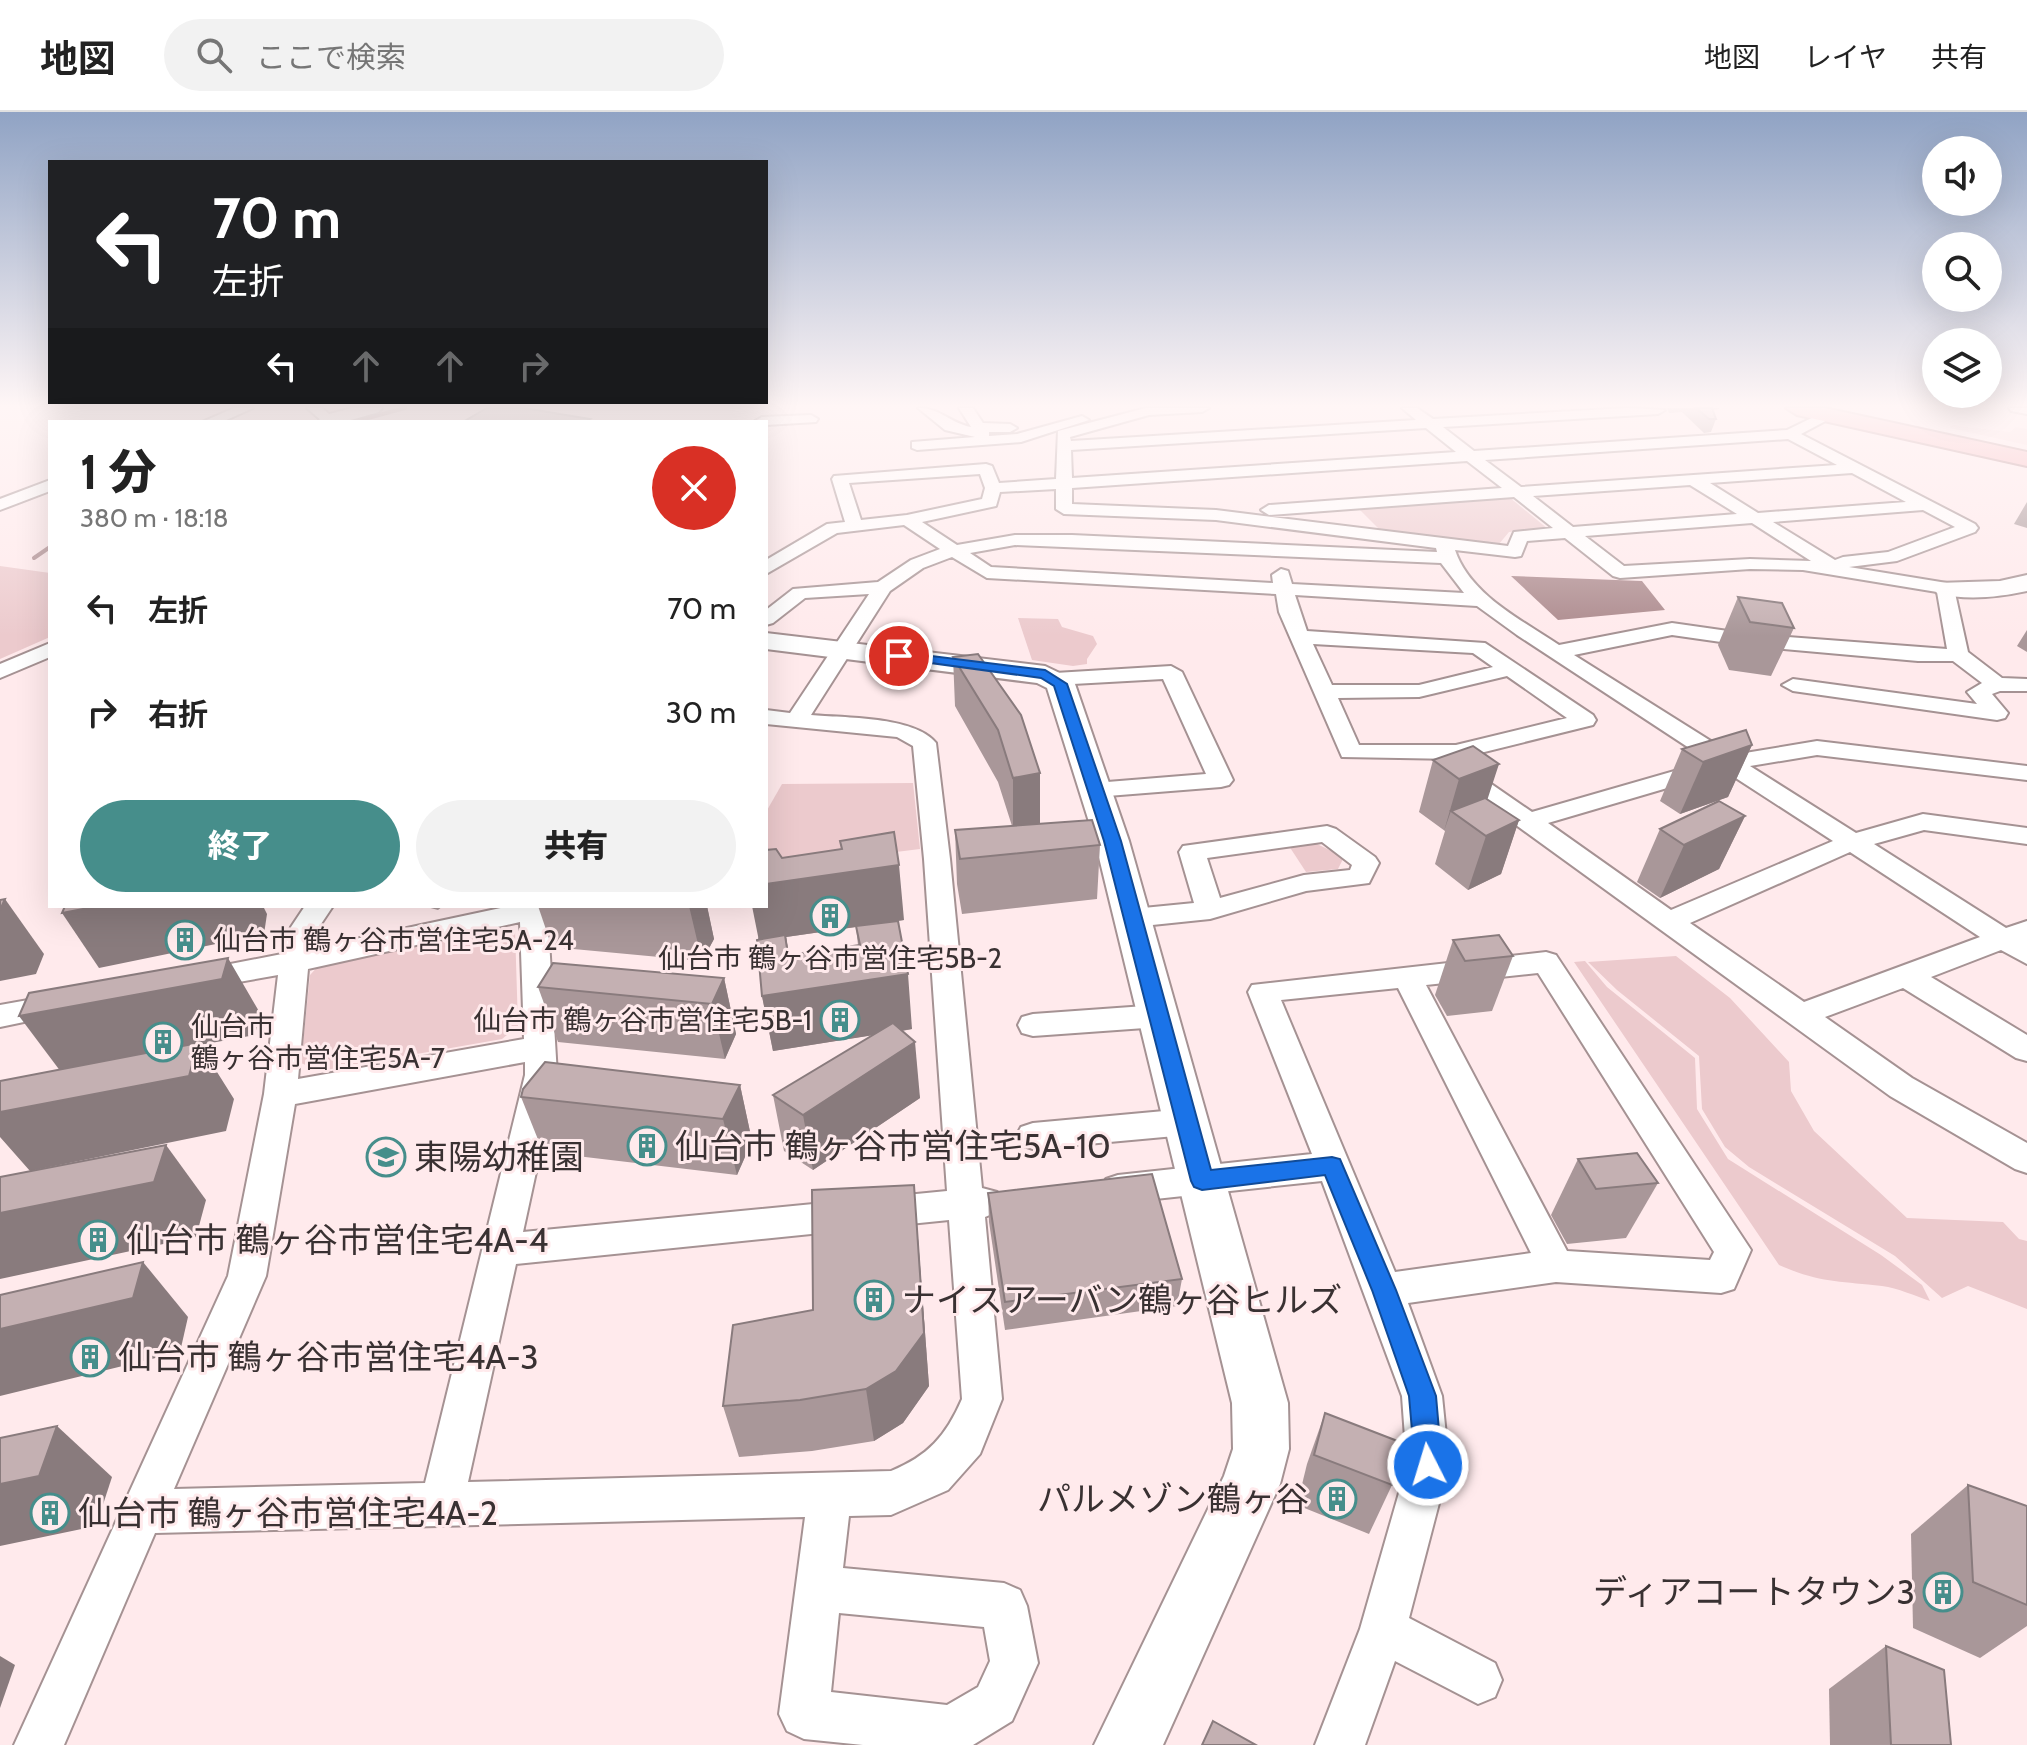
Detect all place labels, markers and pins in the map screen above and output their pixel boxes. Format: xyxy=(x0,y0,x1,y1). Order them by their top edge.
pin xyxy=(865,622,933,690)
building icon: 仙台市 鶴ヶ谷市営住宅5B-2 xyxy=(809,895,851,937)
building icon: 仙台市 鶴ヶ谷市営住宅5A-24 xyxy=(164,919,206,961)
place label: 仙台市 鶴ヶ谷市営住宅5A-24 xyxy=(213,923,574,957)
place label: 仙台市 鶴ヶ谷市営住宅5B-2 xyxy=(658,941,1002,975)
building icon: 仙台市 鶴ヶ谷市営住宅5B-1 xyxy=(819,999,861,1041)
place label: 仙台市 鶴ヶ谷市営住宅5B-1 xyxy=(473,1003,812,1037)
place label: 仙台市 鶴ヶ谷市営住宅5A-7 xyxy=(191,1009,445,1075)
building icon: 仙台市 鶴ヶ谷市営住宅5A-7 xyxy=(142,1021,184,1063)
building icon: 仙台市 鶴ヶ谷市営住宅5A-10 xyxy=(626,1125,668,1167)
place label: 仙台市 鶴ヶ谷市営住宅5A-10 xyxy=(675,1125,1111,1167)
school or university icon: 東陽幼稚園 xyxy=(365,1136,407,1178)
place label: 東陽幼稚園 xyxy=(414,1136,584,1178)
building icon: 仙台市 鶴ヶ谷市営住宅4A-4 xyxy=(77,1219,119,1261)
place label: 仙台市 鶴ヶ谷市営住宅4A-4 xyxy=(126,1219,548,1261)
building icon: ナイスアーバン鶴ヶ谷ヒルズ xyxy=(853,1279,895,1321)
place label: ナイスアーバン鶴ヶ谷ヒルズ xyxy=(902,1279,1342,1321)
building icon: 仙台市 鶴ヶ谷市営住宅4A-3 xyxy=(69,1336,111,1378)
place label: 仙台市 鶴ヶ谷市営住宅4A-3 xyxy=(118,1336,539,1378)
place label: パルメゾン鶴ヶ谷 xyxy=(1037,1478,1309,1520)
building icon: パルメゾン鶴ヶ谷 xyxy=(1316,1478,1358,1520)
building icon: 仙台市 鶴ヶ谷市営住宅4A-2 xyxy=(29,1492,71,1534)
place label: 仙台市 鶴ヶ谷市営住宅4A-2 xyxy=(78,1492,498,1534)
place label: ディアコートタウン3 xyxy=(1593,1571,1915,1613)
building icon: ディアコートタウン3 xyxy=(1922,1571,1964,1613)

